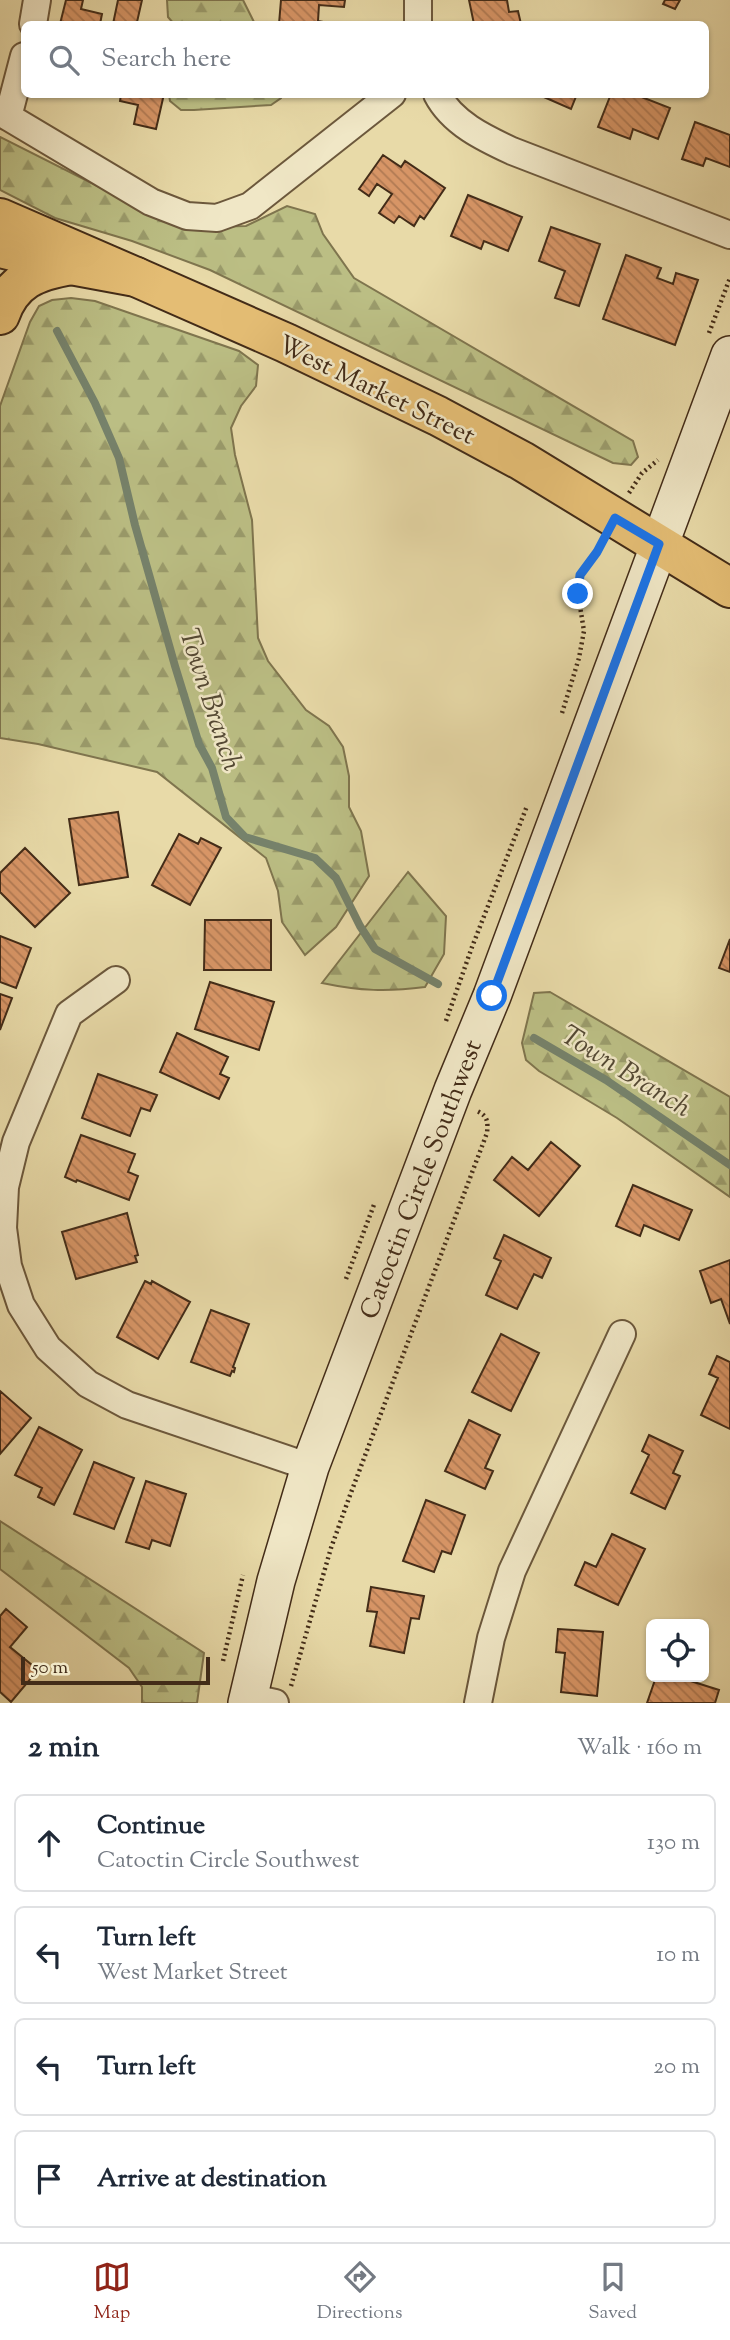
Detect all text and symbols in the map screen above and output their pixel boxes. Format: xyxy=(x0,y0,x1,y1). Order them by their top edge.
search box xyxy=(21,21,709,98)
icon: search xyxy=(45,41,83,79)
text: Search here xyxy=(101,41,231,78)
street label: West Market Street xyxy=(271,327,481,455)
route end xyxy=(562,578,593,609)
water label: Town Branch xyxy=(167,624,251,776)
route start xyxy=(476,980,507,1011)
water label: Town Branch xyxy=(552,1017,699,1129)
street label: Catoctin Circle Southwest xyxy=(352,1035,493,1325)
map controls xyxy=(646,1619,709,1682)
button: locate xyxy=(646,1619,709,1682)
scale bar xyxy=(21,1654,210,1686)
text: 50 m xyxy=(32,1655,68,1682)
text: 2 min xyxy=(28,1727,100,1770)
text: Walk · 160 m xyxy=(577,1732,702,1765)
text: Continue xyxy=(97,1808,205,1845)
icon: ahead xyxy=(30,1824,68,1862)
text: 130 m xyxy=(647,1827,700,1860)
text: Catoctin Circle Southwest xyxy=(97,1845,359,1878)
text: Turn left xyxy=(97,1920,196,1957)
icon: left xyxy=(30,1936,68,1974)
text: 10 m xyxy=(656,1939,700,1972)
text: West Market Street xyxy=(97,1957,288,1990)
icon: left xyxy=(30,2048,68,2086)
text: Turn left xyxy=(97,2049,196,2086)
text: 20 m xyxy=(653,2051,700,2084)
icon: arrive xyxy=(30,2160,68,2198)
text: Arrive at destination xyxy=(97,2161,327,2198)
tab: Map xyxy=(93,2258,131,2327)
tab: Directions xyxy=(317,2258,402,2327)
tab: Saved xyxy=(588,2258,637,2327)

